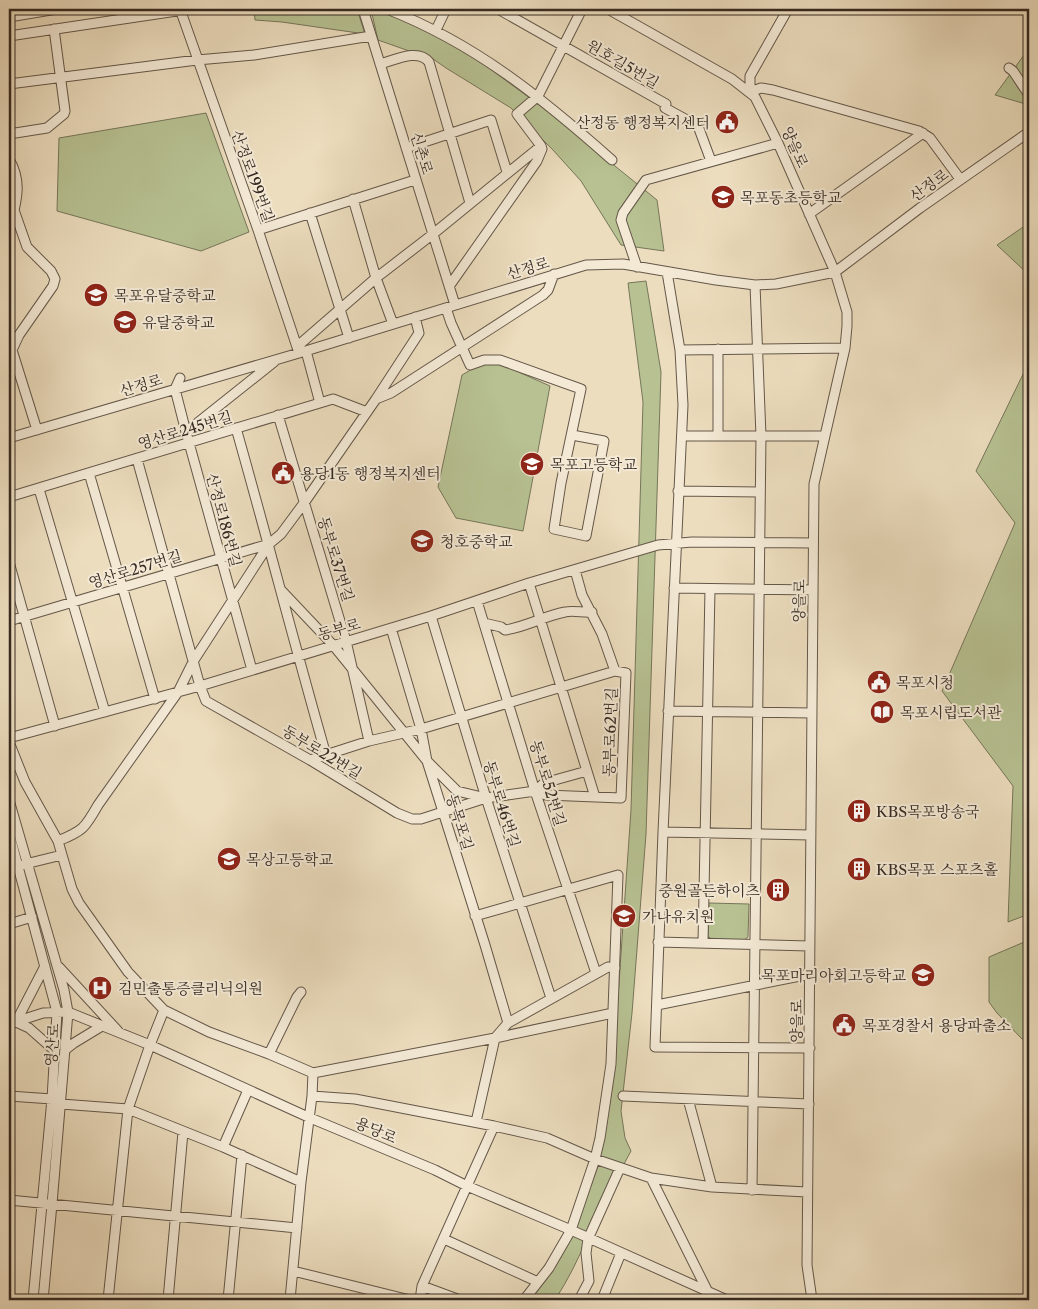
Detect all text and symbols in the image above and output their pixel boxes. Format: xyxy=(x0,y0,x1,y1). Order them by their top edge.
street label: 원호길5번길 xyxy=(583,36,663,92)
public building icon: 산정동 행정복지센터 xyxy=(714,109,740,135)
place label: 산정동 행정복지센터 xyxy=(576,113,710,132)
street label: 양을로 xyxy=(777,123,813,171)
street label: 산정로199번길 xyxy=(228,127,278,225)
street label: 신촌로 xyxy=(407,129,438,177)
street label: 산정로 xyxy=(906,164,953,205)
school or university icon: 목포동초등학교 xyxy=(710,184,736,210)
place label: 목포동초등학교 xyxy=(740,188,842,207)
street label: 산정로 xyxy=(504,252,552,283)
school or university icon: 목포유달중학교 xyxy=(83,282,109,308)
place label: 목포유달중학교 xyxy=(114,286,216,305)
school or university icon: 유달중학교 xyxy=(112,309,138,335)
place label: 유달중학교 xyxy=(142,313,215,332)
street label: 산정로 xyxy=(117,369,165,400)
street label: 영산로245번길 xyxy=(135,407,235,453)
school or university icon: 목포고등학교 xyxy=(519,451,545,477)
place label: 목포고등학교 xyxy=(550,455,637,474)
public building icon: 용당1동 행정복지센터 xyxy=(270,460,296,486)
place label: 용당1동 행정복지센터 xyxy=(300,464,441,483)
street label: 산정로186번길 xyxy=(202,471,246,569)
street label: 동부로37번길 xyxy=(314,514,358,604)
school or university icon: 청호중학교 xyxy=(409,528,435,554)
place label: 청호중학교 xyxy=(440,532,513,551)
street label: 영산로257번길 xyxy=(86,546,184,592)
street label: 양을로 xyxy=(789,579,809,623)
street label: 동부로 xyxy=(315,614,363,644)
public building icon: 목포시청 xyxy=(866,669,892,695)
place label: 목포시청 xyxy=(896,673,954,692)
street label: 동부로62번길 xyxy=(599,687,621,777)
library icon: 목포시립도서관 xyxy=(869,699,895,725)
place label: 목포시립도서관 xyxy=(900,703,1002,722)
street label: 동부로22번길 xyxy=(279,721,365,783)
street label: 동부로52번길 xyxy=(526,738,570,828)
street label: 동부로46번길 xyxy=(480,758,524,850)
street label: 동목포길 xyxy=(442,792,478,852)
building icon: KBS목포방송국 xyxy=(846,798,872,824)
place label: KBS목포방송국 xyxy=(876,802,980,821)
school or university icon: 목상고등학교 xyxy=(216,846,242,872)
place label: 목상고등학교 xyxy=(246,850,333,869)
building icon: KBS목포 스포츠홀 xyxy=(846,856,872,882)
place label: KBS목포 스포츠홀 xyxy=(876,860,999,879)
building icon: 중원골든하이츠 xyxy=(765,877,791,903)
place label: 중원골든하이츠 xyxy=(659,881,761,900)
school or university icon: 가나유치원 xyxy=(611,903,637,929)
place label: 가나유치원 xyxy=(642,907,714,926)
school or university icon: 목포마리아회고등학교 xyxy=(910,962,936,988)
place label: 목포마리아회고등학교 xyxy=(761,966,907,985)
hospital icon: 김민출통증클리닉의원 xyxy=(87,975,113,1001)
place label: 김민출통증클리닉의원 xyxy=(118,979,263,998)
street label: 양을로 xyxy=(787,999,806,1043)
public building icon: 목포경찰서 용당파출소 xyxy=(831,1012,857,1038)
place label: 목포경찰서 용당파출소 xyxy=(862,1016,1011,1035)
street label: 영산로 xyxy=(41,1022,63,1067)
street label: 용당로 xyxy=(352,1113,400,1147)

